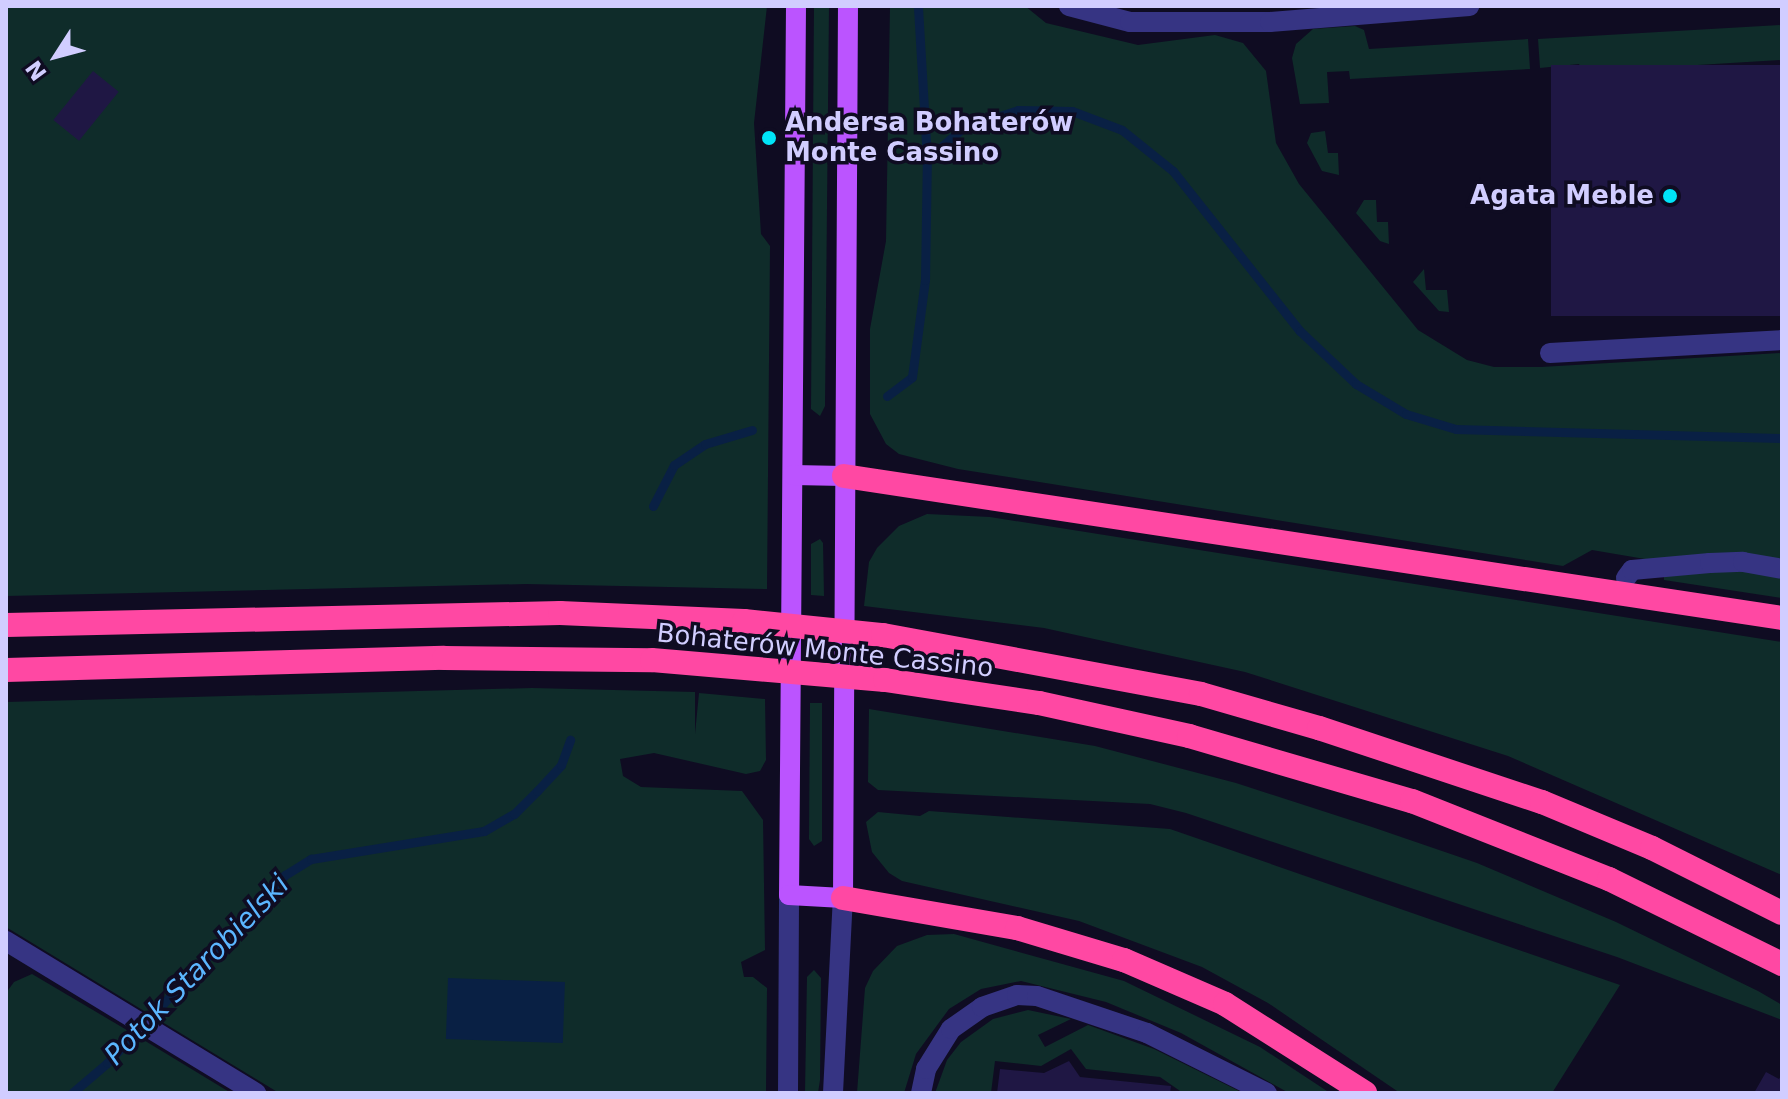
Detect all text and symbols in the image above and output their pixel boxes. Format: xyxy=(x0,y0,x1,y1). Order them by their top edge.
north arrow xyxy=(16,16,96,96)
text: N xyxy=(21,56,52,85)
place label: Andersa Bohaterów Monte Cassino xyxy=(785,107,1073,168)
marker: Andersa Bohaterów Monte Cassino xyxy=(760,129,778,147)
place label: Agata Meble xyxy=(1470,180,1654,212)
marker: Agata Meble xyxy=(1661,187,1679,205)
street label: Bohaterów Monte Cassino xyxy=(655,618,995,684)
water label: Potok Starobielski xyxy=(98,868,296,1072)

